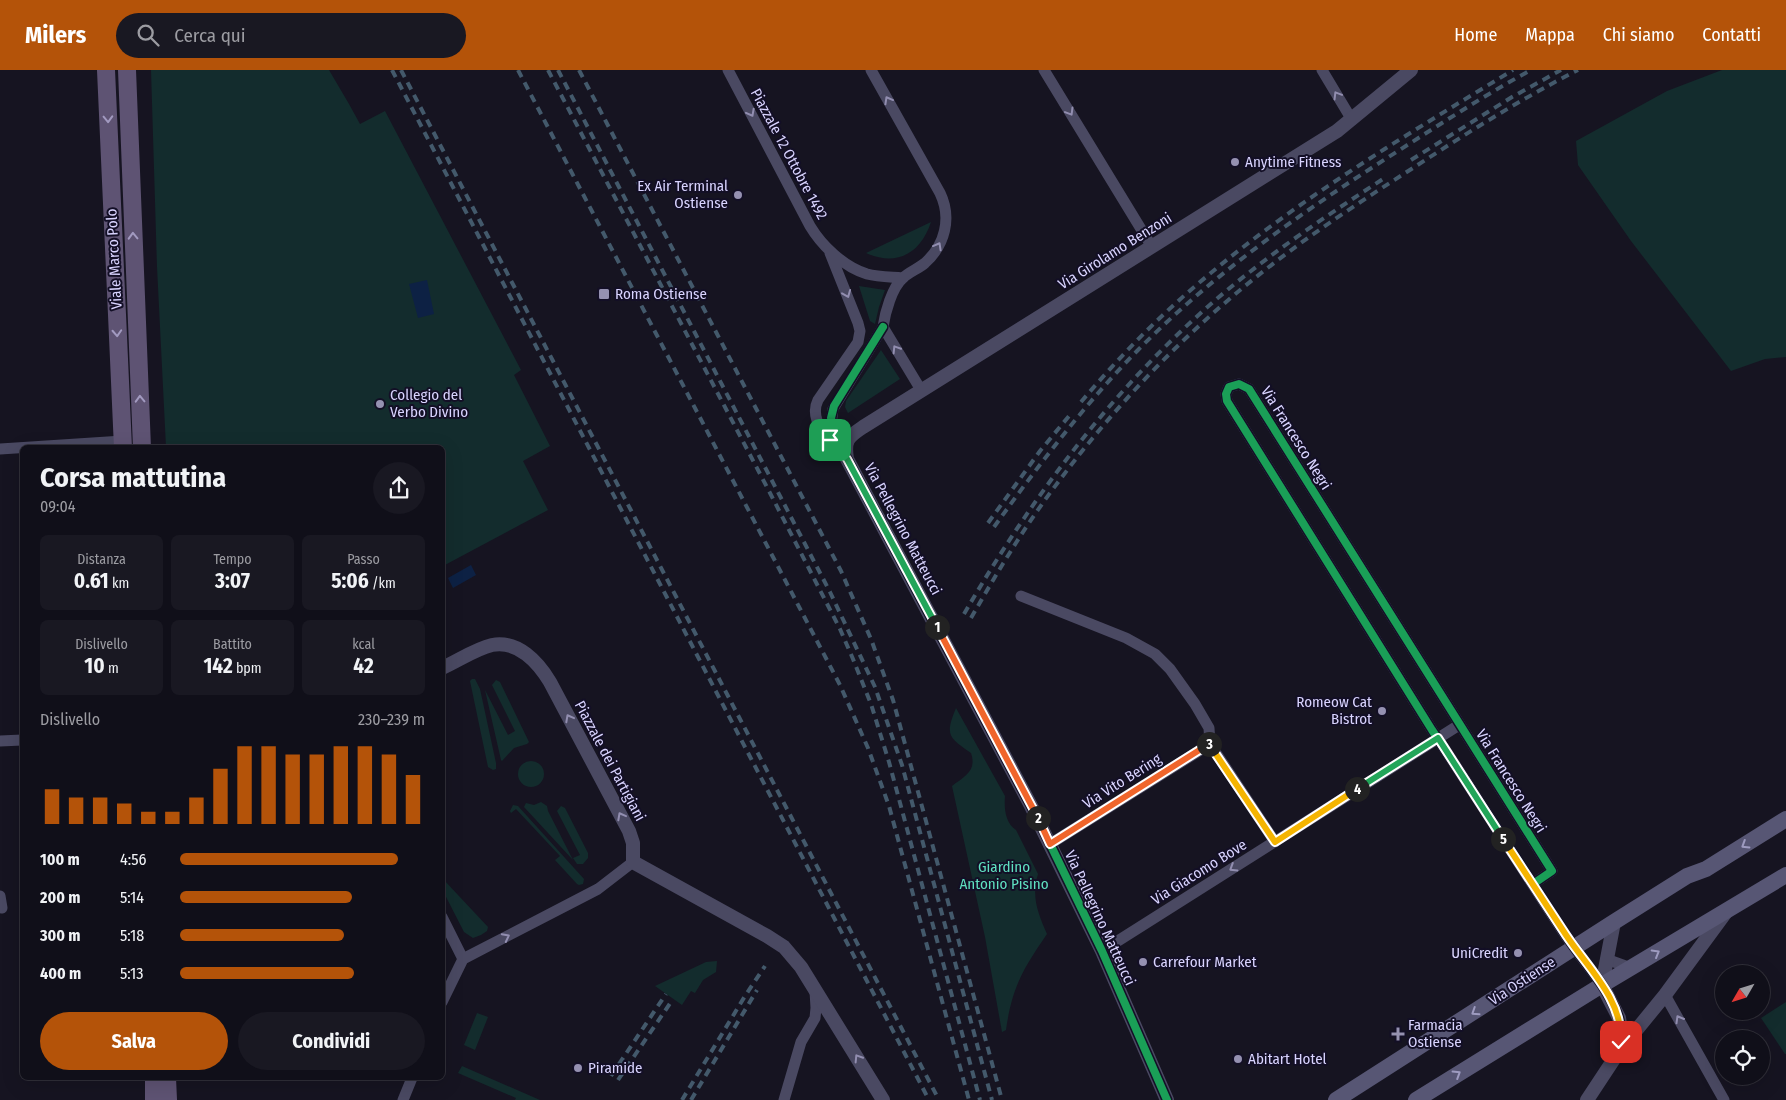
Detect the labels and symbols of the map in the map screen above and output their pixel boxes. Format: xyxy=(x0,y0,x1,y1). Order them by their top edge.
street label: Piazzale 12 Ottobre 1492 xyxy=(747,85,831,223)
one-way arrow xyxy=(1334,91,1344,100)
one-way arrow xyxy=(884,96,894,105)
one-way arrow xyxy=(1063,106,1073,115)
one-way arrow xyxy=(745,108,755,117)
one-way arrow xyxy=(102,115,113,123)
place label: Anytime Fitness xyxy=(1245,153,1341,171)
marker: Anytime Fitness xyxy=(1229,156,1241,168)
place label: Ex Air Terminal Ostiense xyxy=(637,177,728,212)
marker: Ex Air Terminal Ostiense xyxy=(732,189,744,201)
street label: Viale Marco Polo xyxy=(102,208,126,310)
street label: Via Girolamo Benzoni xyxy=(1055,209,1175,293)
one-way arrow xyxy=(128,232,139,240)
one-way arrow xyxy=(932,242,942,251)
place label: Roma Ostiense xyxy=(615,285,707,303)
marker: Roma Ostiense xyxy=(597,287,611,301)
one-way arrow xyxy=(841,289,851,298)
one-way arrow xyxy=(112,330,123,338)
one-way arrow xyxy=(893,345,903,354)
street label: Via Francesco Negri xyxy=(1257,383,1335,493)
place label: Collegio del Verbo Divino xyxy=(390,386,468,421)
one-way arrow xyxy=(135,395,145,402)
marker: Collegio del Verbo Divino xyxy=(374,398,386,410)
pin xyxy=(809,419,851,461)
street label: Via Pellegrino Matteucci xyxy=(861,460,945,598)
pin: 1 xyxy=(924,614,950,640)
place label: Romeow Cat Bistrot xyxy=(1296,693,1372,728)
street label: Piazzale dei Partigiani xyxy=(571,698,649,824)
marker: Romeow Cat Bistrot xyxy=(1376,705,1388,717)
one-way arrow xyxy=(565,714,575,723)
street label: Via Francesco Negri xyxy=(1472,726,1550,836)
pin: 3 xyxy=(1196,732,1222,756)
street label: Via Vito Bering xyxy=(1079,750,1165,812)
pin: 4 xyxy=(1344,776,1370,802)
pin: 2 xyxy=(1026,806,1050,830)
one-way arrow xyxy=(617,812,627,821)
pin: 5 xyxy=(1490,826,1516,852)
street label: Via Giacomo Bove xyxy=(1148,835,1250,909)
one-way arrow xyxy=(1741,838,1750,848)
street label: Via Pellegrino Matteucci xyxy=(1061,848,1139,988)
park label: Giardino Antonio Pisino xyxy=(959,858,1049,893)
one-way arrow xyxy=(1230,862,1239,871)
one-way arrow xyxy=(501,933,510,943)
place label: UniCredit xyxy=(1451,944,1508,962)
marker: UniCredit xyxy=(1512,947,1524,959)
one-way arrow xyxy=(1650,950,1659,960)
place label: Carrefour Market xyxy=(1153,953,1257,971)
street label: Via Ostiense xyxy=(1485,953,1559,1009)
marker: Carrefour Market xyxy=(1137,956,1149,968)
north arrow xyxy=(1715,965,1770,1020)
one-way arrow xyxy=(1471,1006,1480,1015)
place label: Farmacia Ostiense xyxy=(1408,1016,1463,1051)
one-way arrow xyxy=(1676,1016,1686,1025)
pin xyxy=(1600,1021,1642,1063)
marker: Farmacia Ostiense xyxy=(1392,1028,1404,1040)
place label: Abitart Hotel xyxy=(1248,1050,1327,1068)
marker: Abitart Hotel xyxy=(1232,1053,1244,1065)
one-way arrow xyxy=(854,1054,864,1063)
place label: Piramide xyxy=(588,1059,643,1077)
marker: Piramide xyxy=(572,1062,584,1074)
one-way arrow xyxy=(1452,1071,1461,1081)

